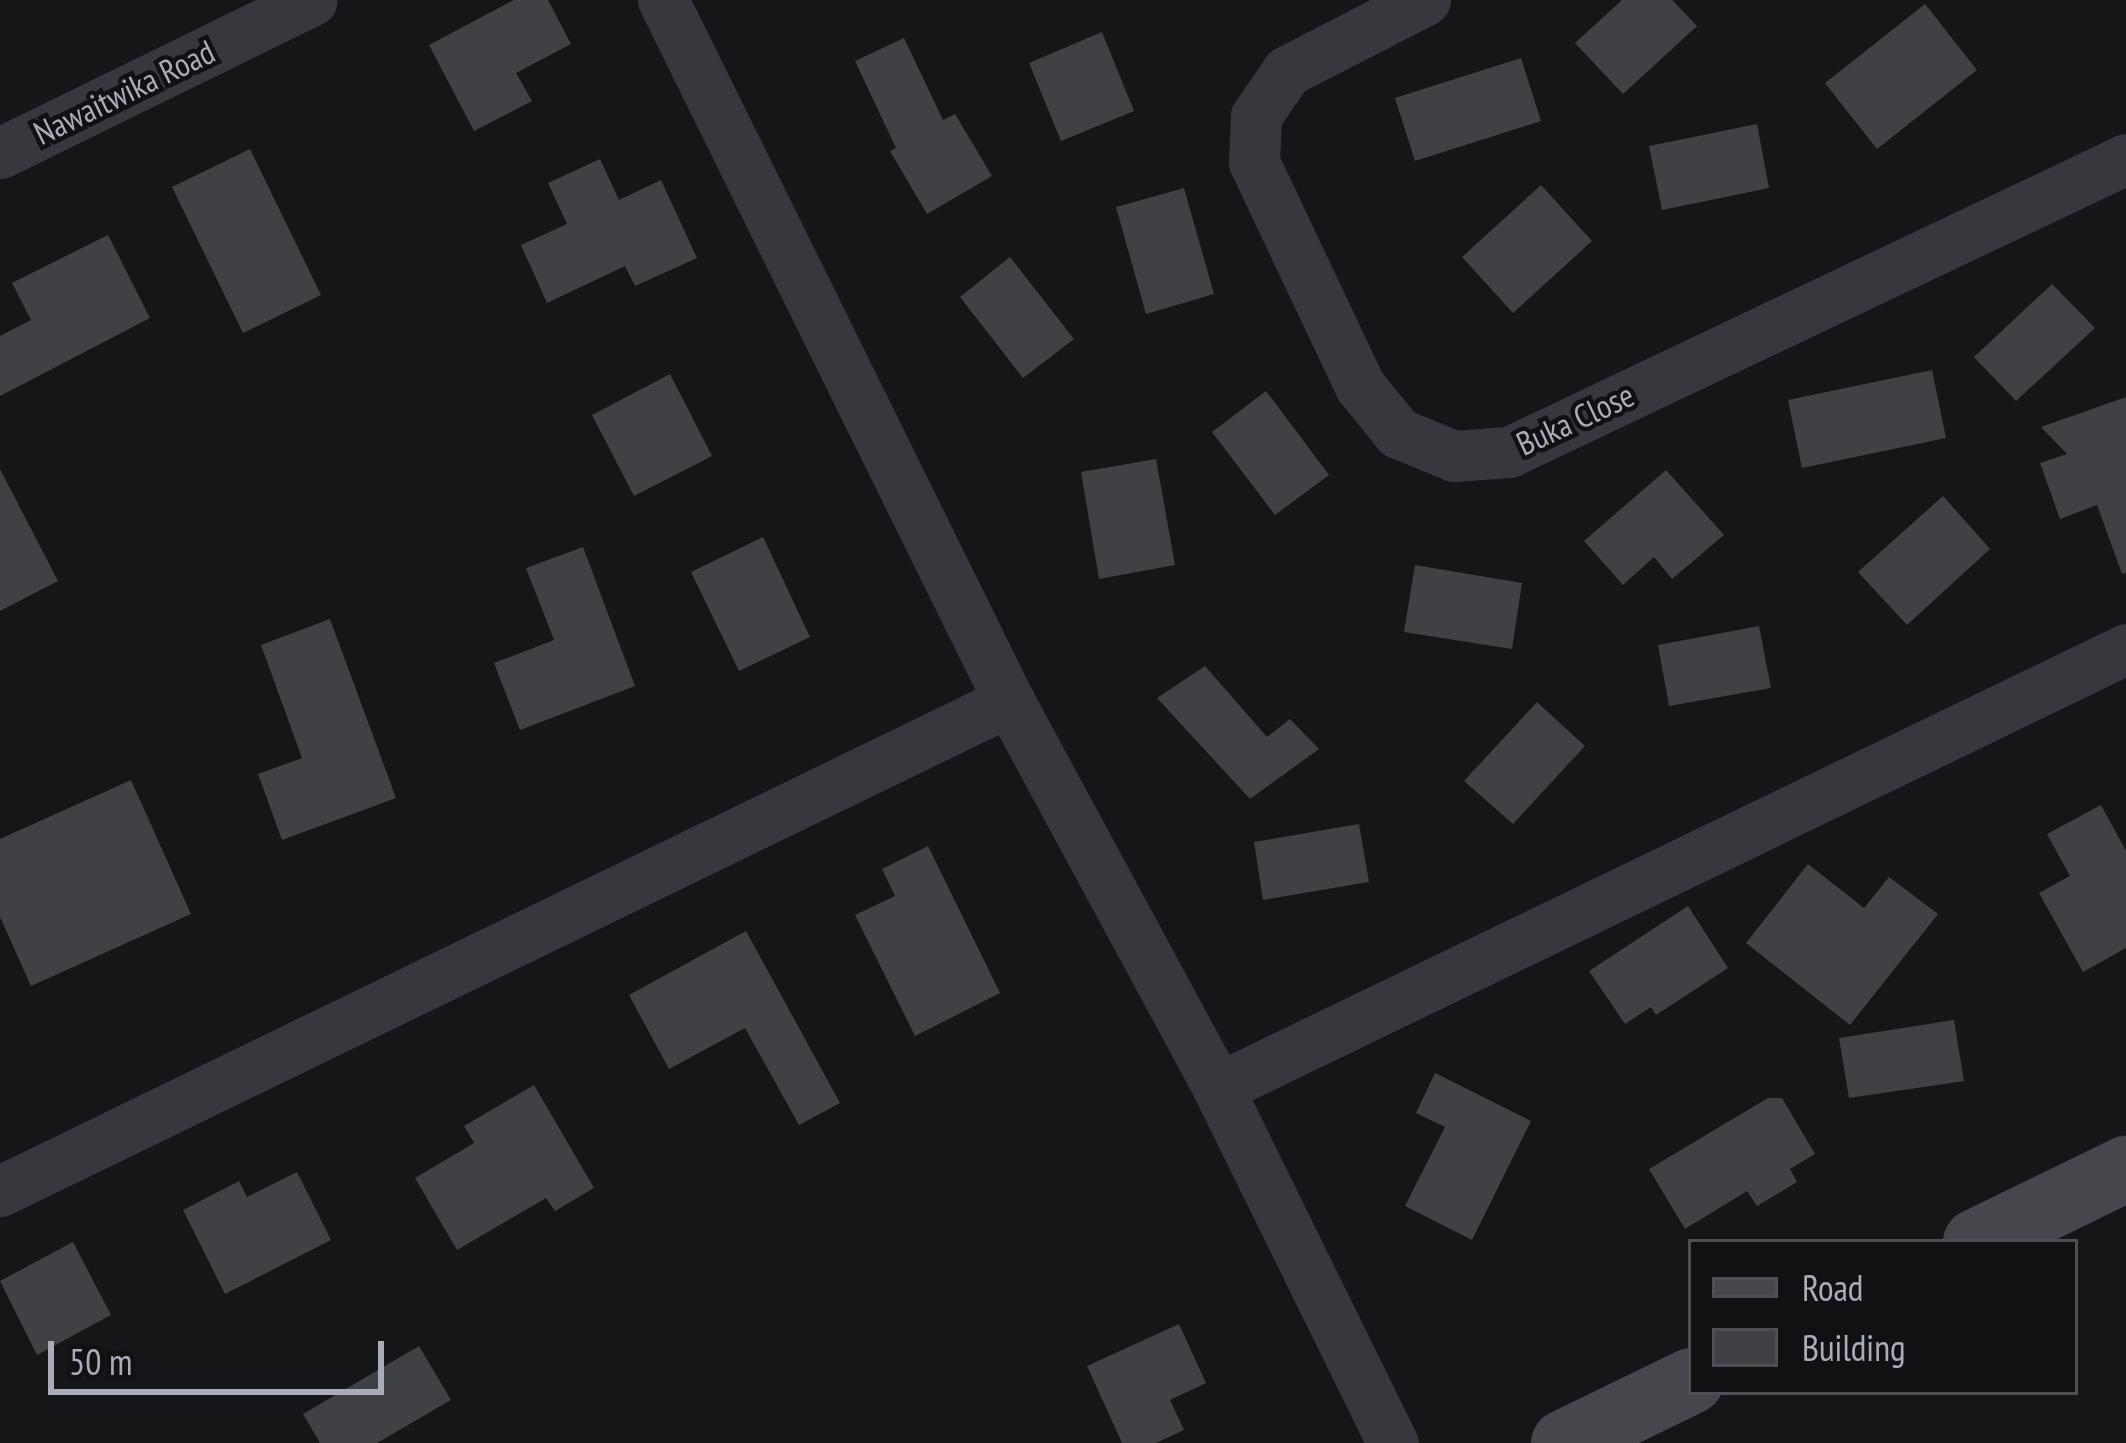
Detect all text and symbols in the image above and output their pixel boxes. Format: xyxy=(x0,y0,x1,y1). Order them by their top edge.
street label: Nawaitwika Road xyxy=(27,31,221,153)
street label: Buka Close xyxy=(1510,375,1640,463)
legend xyxy=(1688,1239,2078,1395)
text: Road xyxy=(1802,1264,1863,1311)
scale bar xyxy=(54,1317,390,1391)
text: Building xyxy=(1802,1324,1906,1371)
text: 50 m xyxy=(69,1338,132,1385)

